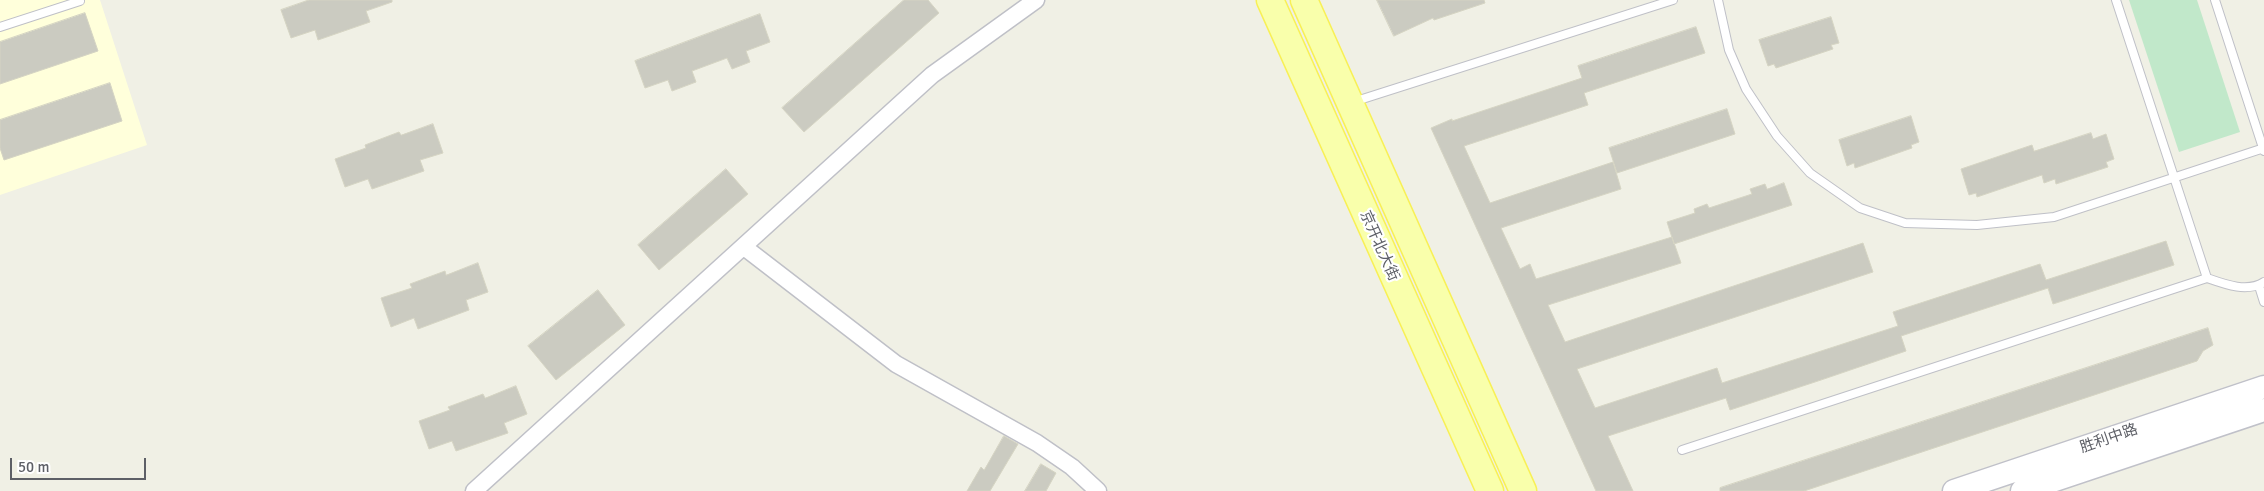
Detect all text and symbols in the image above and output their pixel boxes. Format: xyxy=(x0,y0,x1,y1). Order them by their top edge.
street label: 京开北大街 xyxy=(1356,208,1402,284)
street label: 胜利中路 xyxy=(2078,421,2140,457)
scale bar xyxy=(12,448,149,480)
text: 50 m xyxy=(18,458,49,476)

